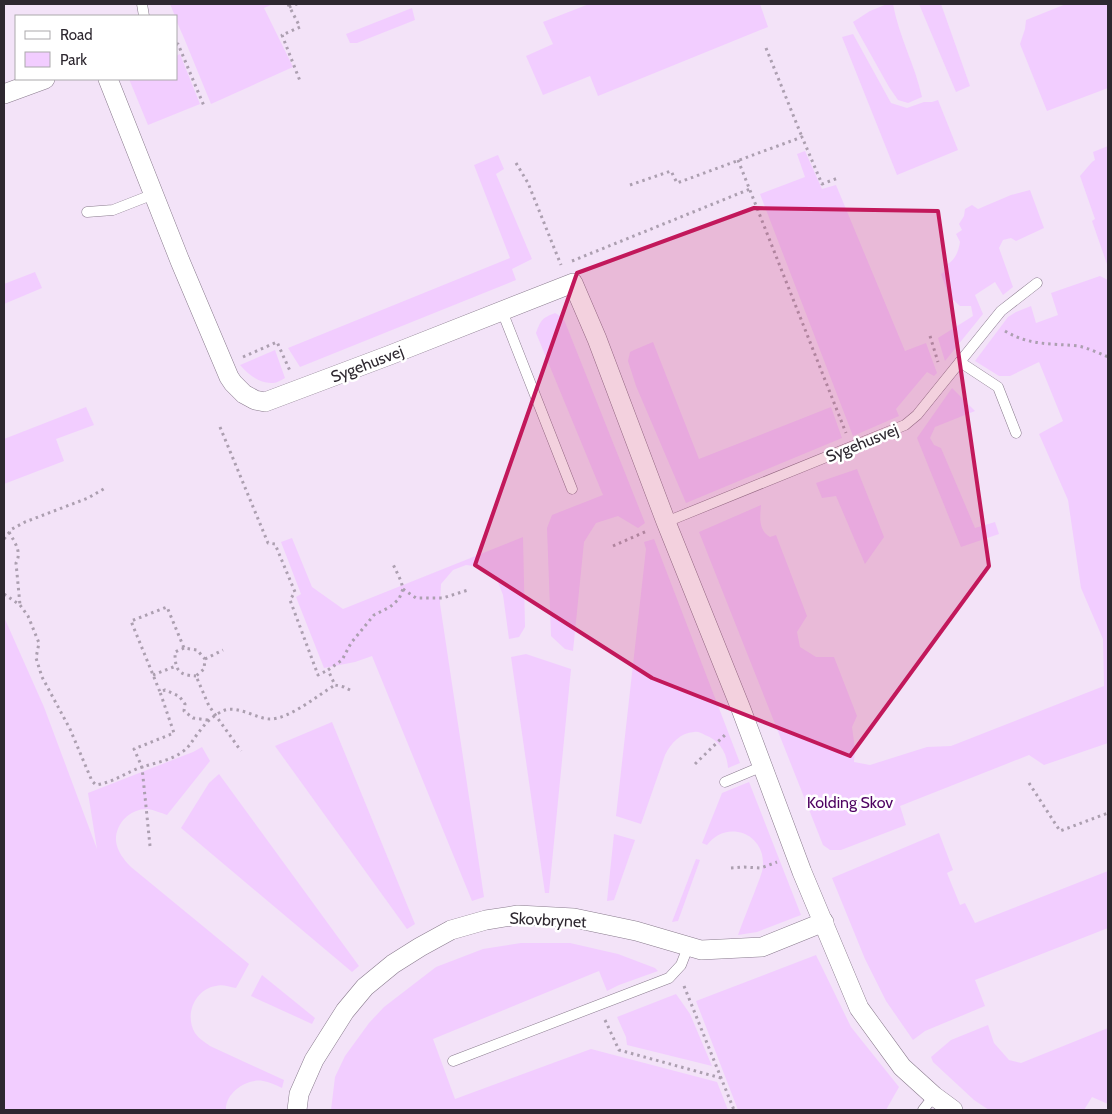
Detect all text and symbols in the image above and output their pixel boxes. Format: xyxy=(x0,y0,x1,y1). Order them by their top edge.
legend xyxy=(15,15,178,80)
text: Road xyxy=(60,26,93,44)
text: Park xyxy=(60,51,87,69)
street label: Sygehusvej xyxy=(328,341,406,387)
street label: Sygehusvej xyxy=(823,420,901,466)
park label: Kolding Skov xyxy=(807,793,893,812)
street label: Skovbrynet xyxy=(509,908,588,932)

